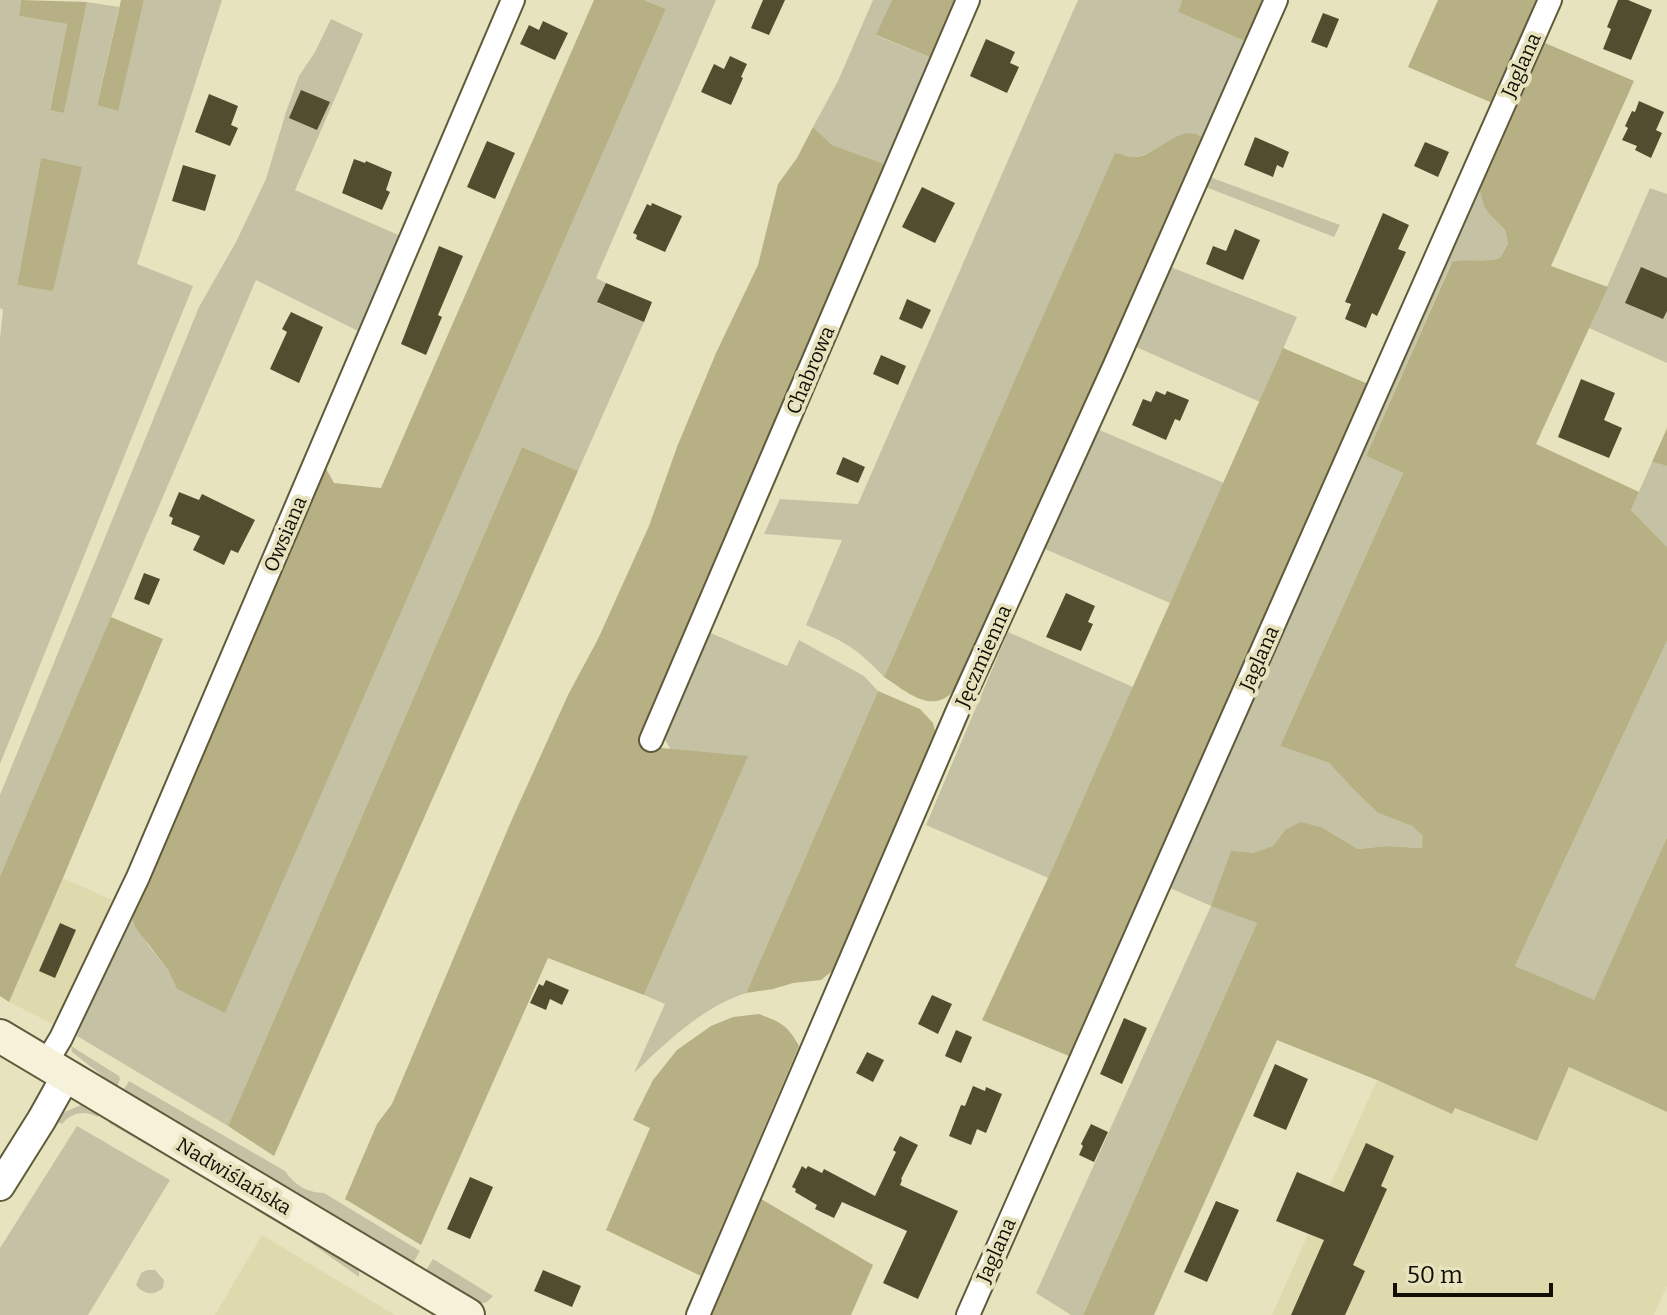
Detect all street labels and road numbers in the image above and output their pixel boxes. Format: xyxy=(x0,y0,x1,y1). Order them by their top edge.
street label: Jaglana xyxy=(1496,29,1546,102)
street label: Chabrowa xyxy=(781,322,839,418)
street label: Owsiana xyxy=(258,492,312,575)
street label: Jęczmienna xyxy=(949,601,1016,712)
street label: Jaglana xyxy=(1234,622,1284,695)
street label: Nadwiślańska xyxy=(172,1132,296,1220)
street label: Jaglana xyxy=(971,1214,1021,1287)

